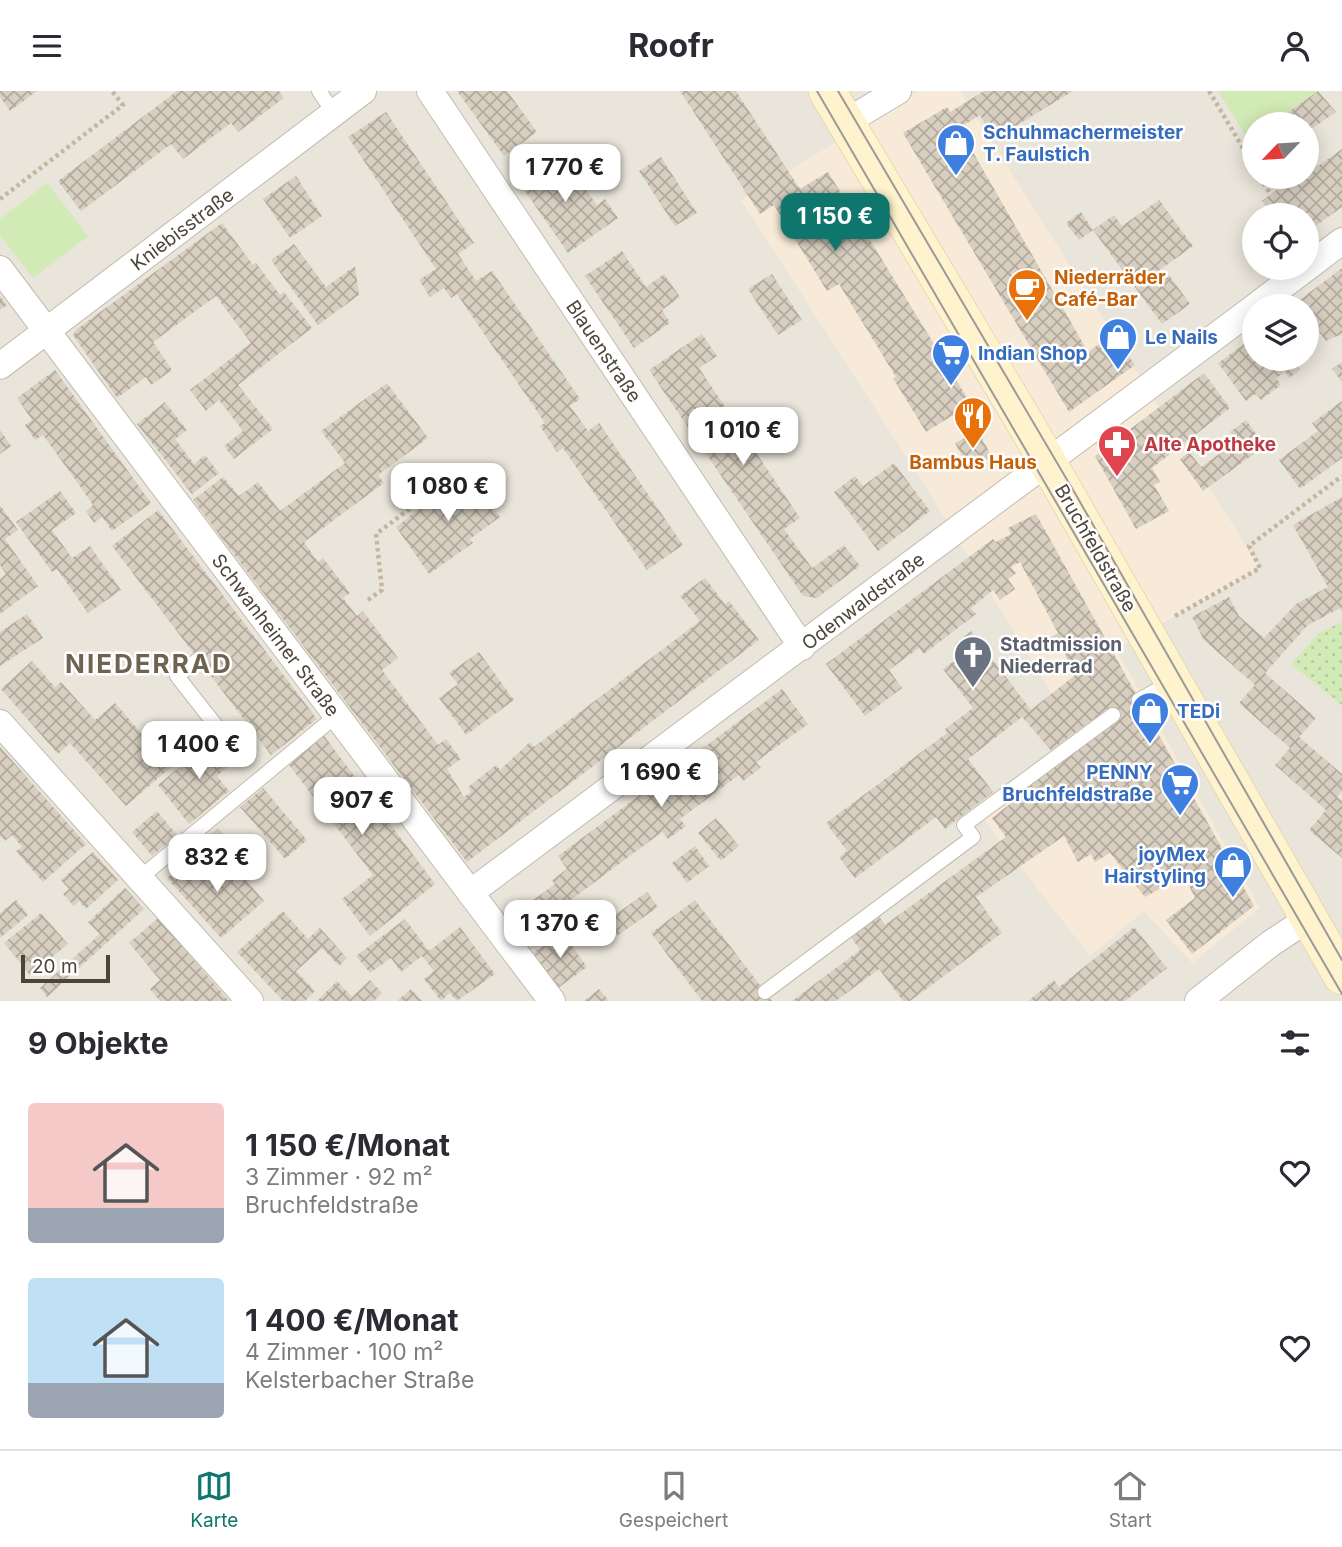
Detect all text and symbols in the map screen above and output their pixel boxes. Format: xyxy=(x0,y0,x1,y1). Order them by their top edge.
text: Roofr xyxy=(628,26,714,65)
icon: menu xyxy=(28,27,66,65)
icon: person xyxy=(1276,27,1314,65)
north arrow xyxy=(1242,112,1320,189)
map controls xyxy=(1242,112,1319,371)
place label: Schuhmachermeister T. Faulstich xyxy=(983,121,1183,166)
shop icon: Schuhmachermeister T. Faulstich xyxy=(935,122,977,177)
pin: 1 770 € xyxy=(500,145,630,204)
text: 1 770 € xyxy=(526,153,604,181)
street label: Kniebisstraße xyxy=(126,183,238,276)
pin: 1 150 € xyxy=(770,193,900,253)
text: 1 150 € xyxy=(797,202,873,230)
button: locate xyxy=(1242,203,1319,280)
place label: Niederräder Café-Bar xyxy=(1054,266,1166,311)
cafe icon: Niederräder Café-Bar xyxy=(1006,267,1048,322)
button: layers xyxy=(1242,294,1319,371)
street label: Blauenstraße xyxy=(561,296,646,407)
shop icon: Le Nails xyxy=(1097,316,1139,371)
place label: Le Nails xyxy=(1145,326,1218,349)
supermarket icon: Indian Shop xyxy=(930,332,972,387)
place label: Indian Shop xyxy=(978,342,1088,365)
restaurant icon: Bambus Haus xyxy=(952,395,994,450)
pin: 1 010 € xyxy=(678,407,808,467)
text: 1 010 € xyxy=(704,416,782,444)
pharmacy icon: Alte Apotheke xyxy=(1096,423,1138,478)
place label: Alte Apotheke xyxy=(1144,433,1276,456)
place label: Bambus Haus xyxy=(909,451,1037,474)
pin: 1 080 € xyxy=(383,463,513,523)
text: 1 080 € xyxy=(407,472,489,500)
street label: Bruchfeldstraße xyxy=(1050,480,1141,616)
street label: Odenwaldstraße xyxy=(797,548,929,655)
street label: Schwanheimer Straße xyxy=(207,549,344,721)
place label: Stadtmission Niederrad xyxy=(1000,633,1122,678)
church icon: Stadtmission Niederrad xyxy=(952,634,994,689)
district label: NIEDERRAD xyxy=(65,648,233,679)
shop icon: TEDi xyxy=(1129,690,1171,745)
place label: TEDi xyxy=(1177,700,1220,723)
pin: 1 400 € xyxy=(134,721,264,781)
text: 1 400 € xyxy=(157,730,241,758)
pin: 1 690 € xyxy=(596,749,726,809)
text: 1 690 € xyxy=(620,758,702,786)
place label: PENNY Bruchfeldstraße xyxy=(1002,761,1153,806)
supermarket icon: PENNY Bruchfeldstraße xyxy=(1159,762,1201,817)
pin: 907 € xyxy=(313,777,411,837)
text: 907 € xyxy=(330,786,394,814)
pin: 832 € xyxy=(168,835,266,894)
text: 832 € xyxy=(184,843,250,871)
place label: joyMex Hairstyling xyxy=(1104,843,1206,888)
shop icon: joyMex Hairstyling xyxy=(1212,844,1254,899)
pin: 1 370 € xyxy=(495,901,625,960)
text: 1 370 € xyxy=(520,909,600,937)
scale bar xyxy=(21,952,110,984)
text: 20 m xyxy=(32,955,78,978)
icon: filters xyxy=(1276,1024,1314,1062)
text: 9 Objekte xyxy=(28,1025,169,1061)
text: 1 150 €/Monat xyxy=(245,1127,450,1163)
icon: home xyxy=(84,1131,168,1215)
icon: heart xyxy=(1276,1154,1314,1192)
text: 3 Zimmer · 92 m² xyxy=(245,1163,433,1191)
text: Bruchfeldstraße xyxy=(245,1191,419,1219)
text: 1 400 €/Monat xyxy=(245,1302,459,1338)
icon: home xyxy=(84,1306,168,1390)
icon: heart xyxy=(1276,1329,1314,1367)
text: 4 Zimmer · 100 m² xyxy=(245,1338,443,1366)
text: Kelsterbacher Straße xyxy=(245,1366,474,1394)
tab: Karte xyxy=(190,1467,238,1532)
tab: Gespeichert xyxy=(619,1467,728,1532)
tab: Start xyxy=(1109,1467,1152,1532)

